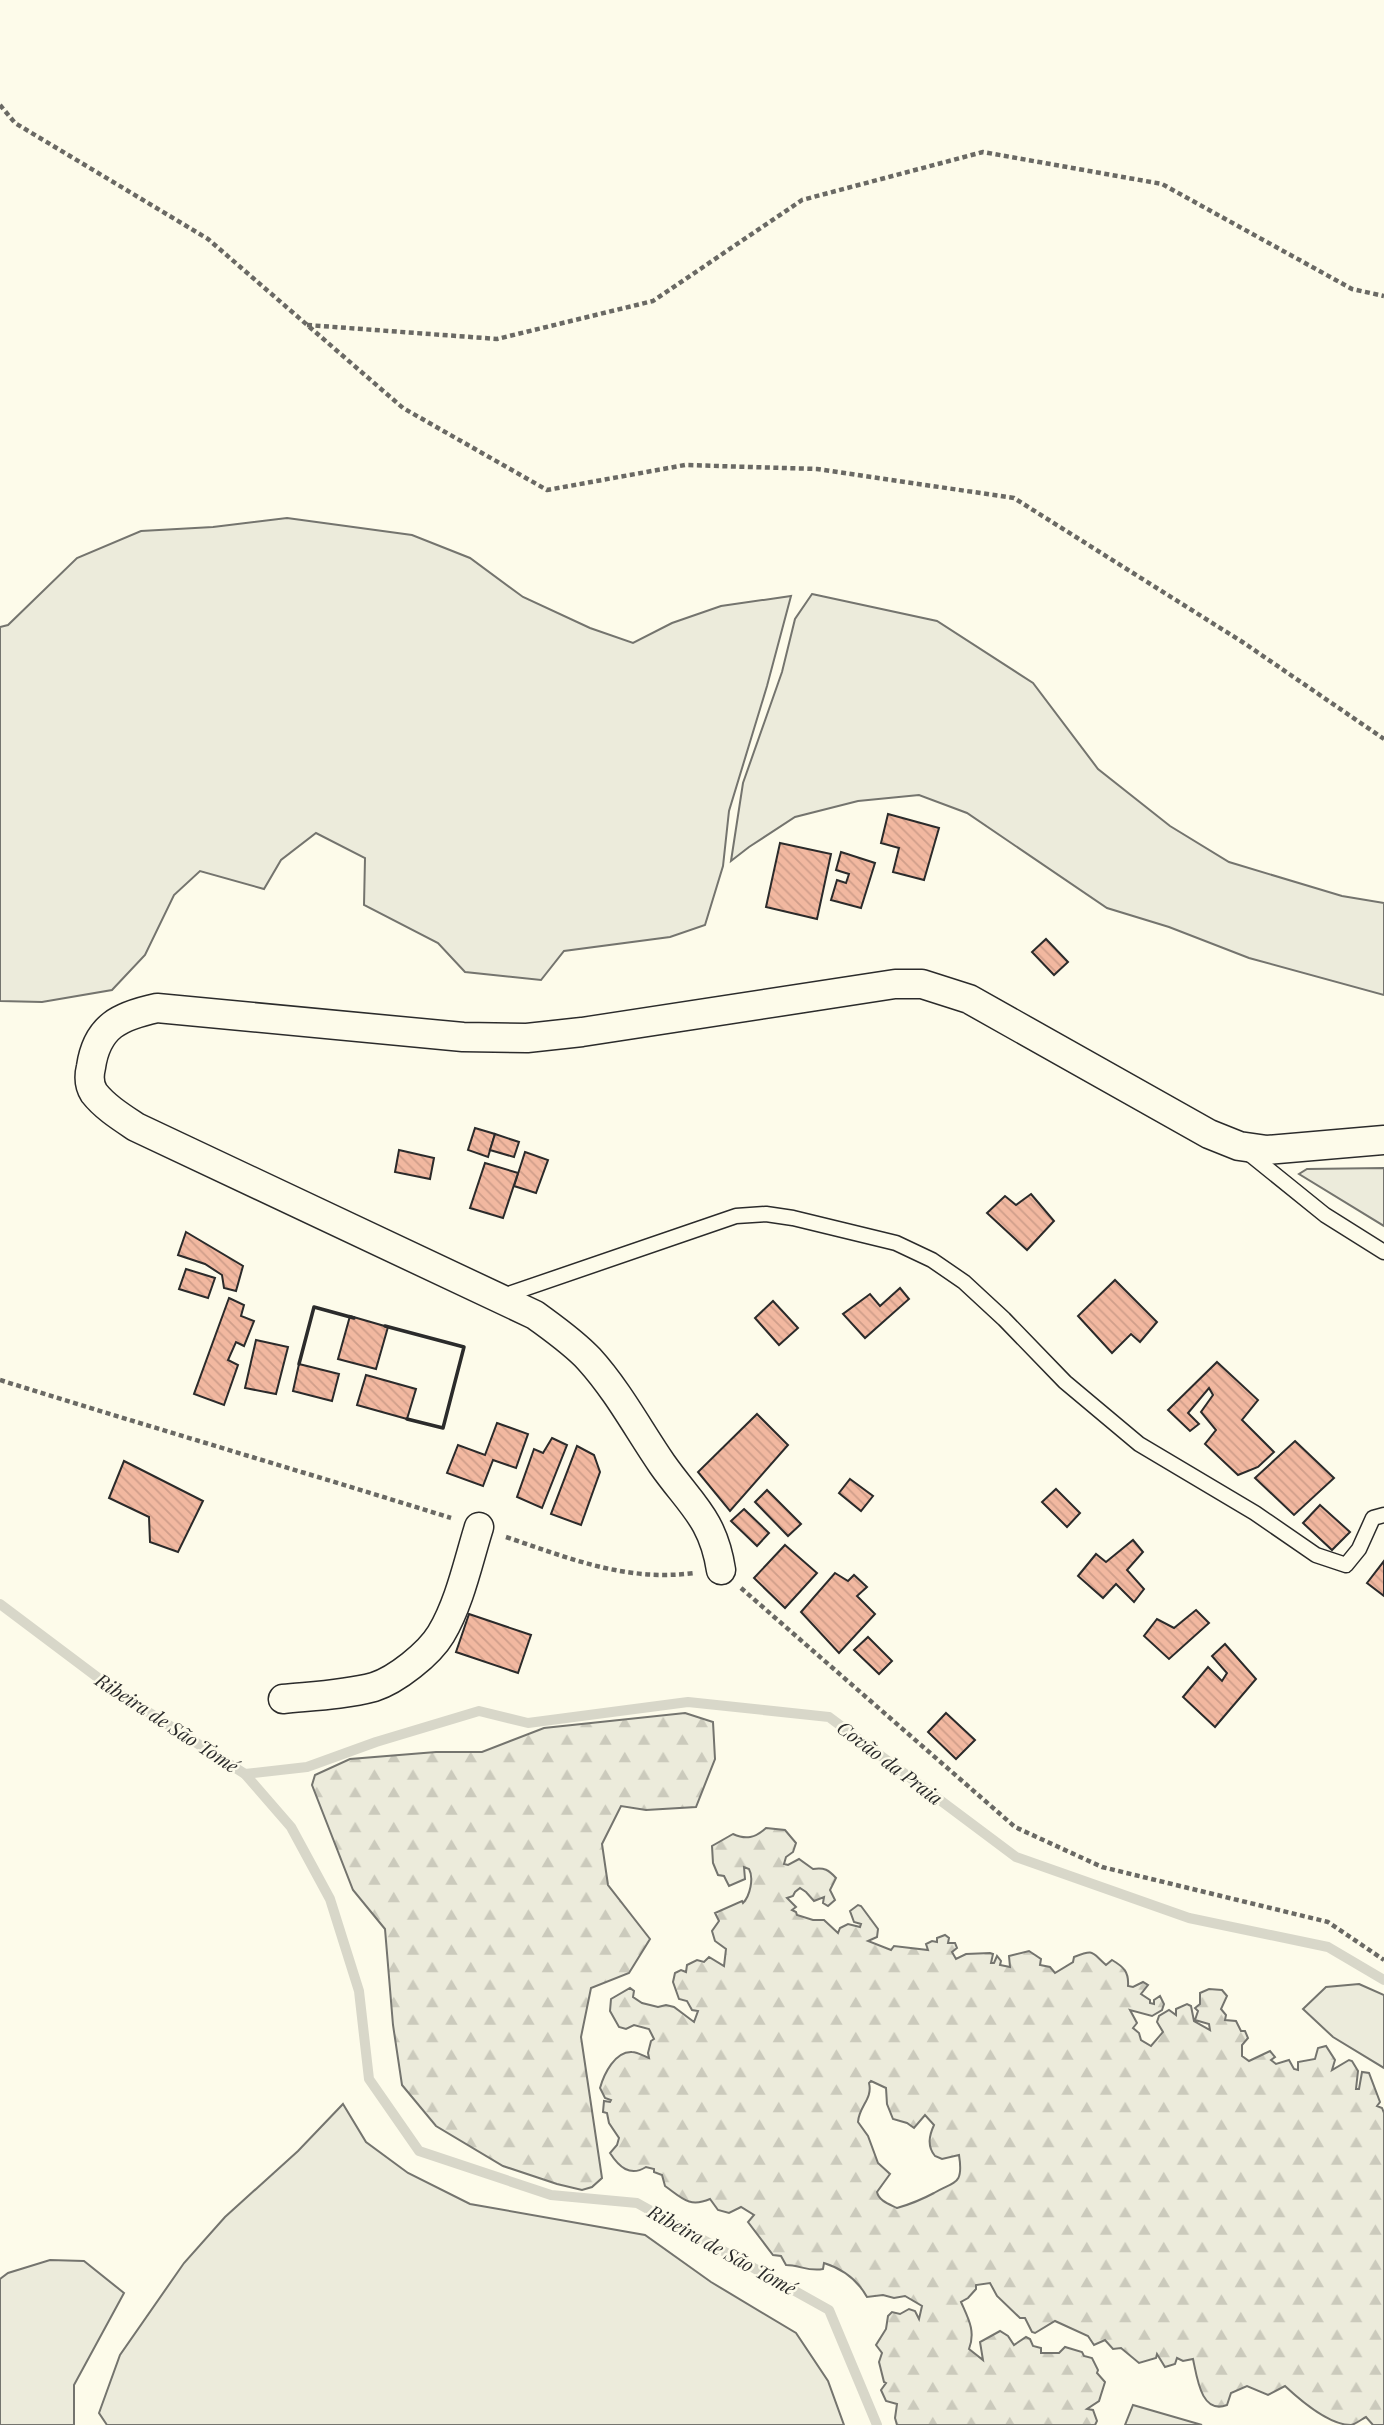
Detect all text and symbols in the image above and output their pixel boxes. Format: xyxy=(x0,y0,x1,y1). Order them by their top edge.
water label: Ribeira de São Tomé xyxy=(90,1666,246,1779)
water label: Covão da Praia xyxy=(833,1714,949,1810)
water label: Ribeira de São Tomé xyxy=(643,2197,803,2302)

